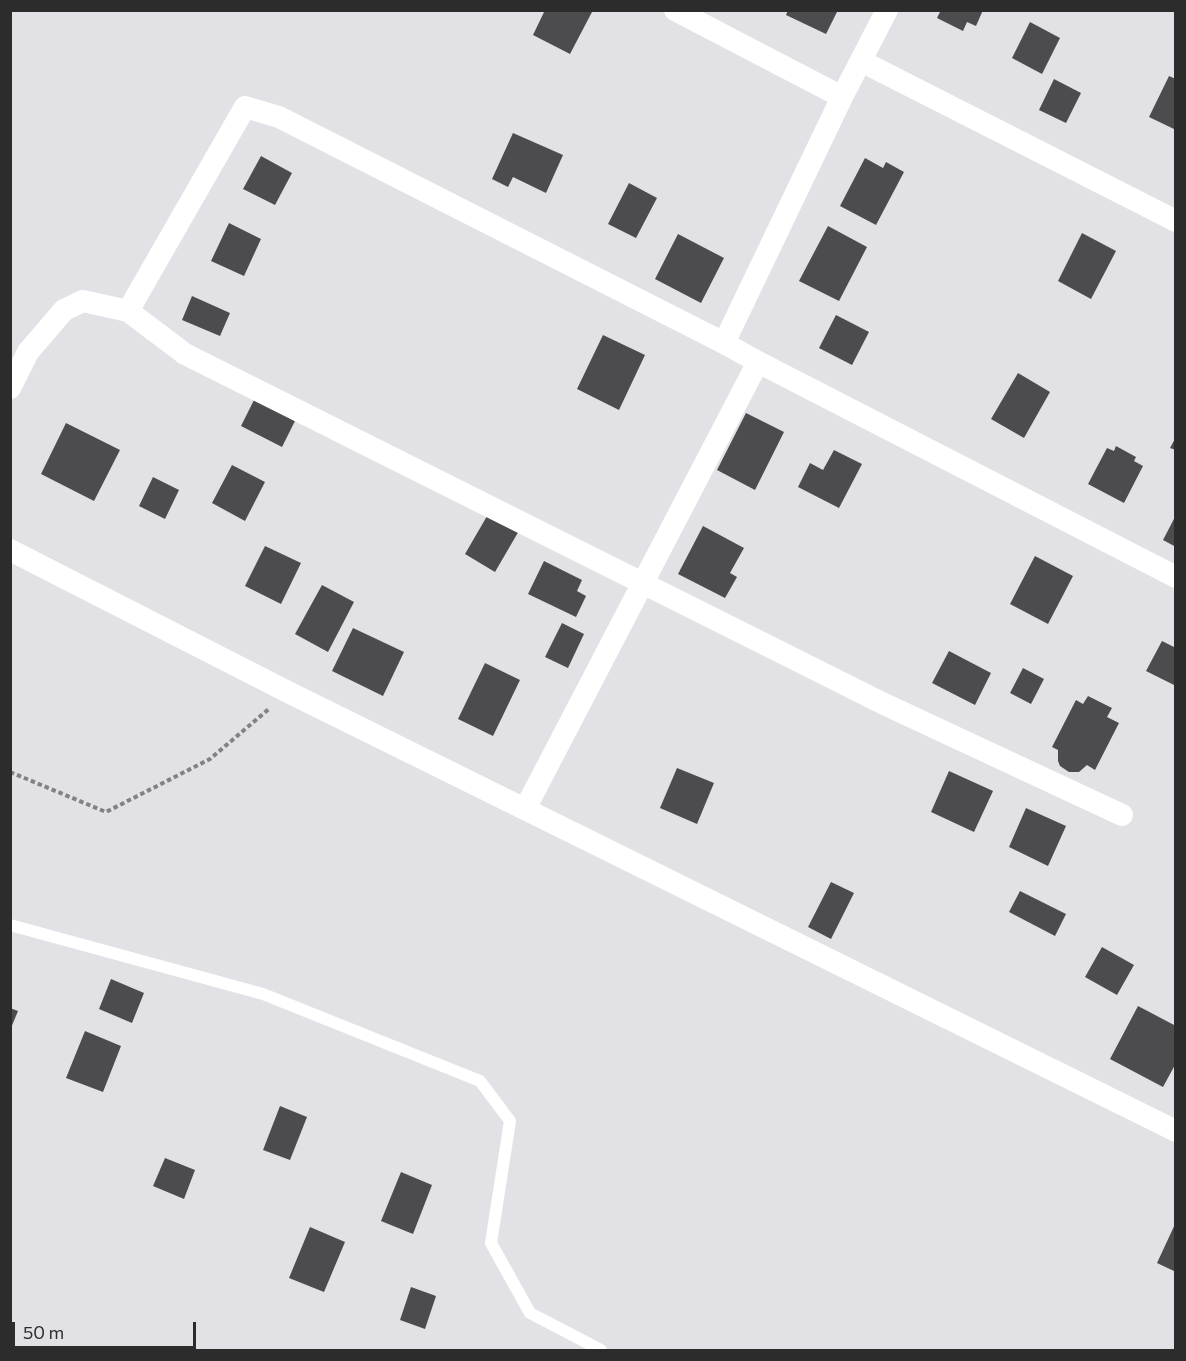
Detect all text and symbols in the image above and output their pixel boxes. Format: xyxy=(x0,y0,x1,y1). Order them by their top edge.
scale bar xyxy=(15,1310,200,1348)
text: 50 m xyxy=(23,1321,64,1343)

